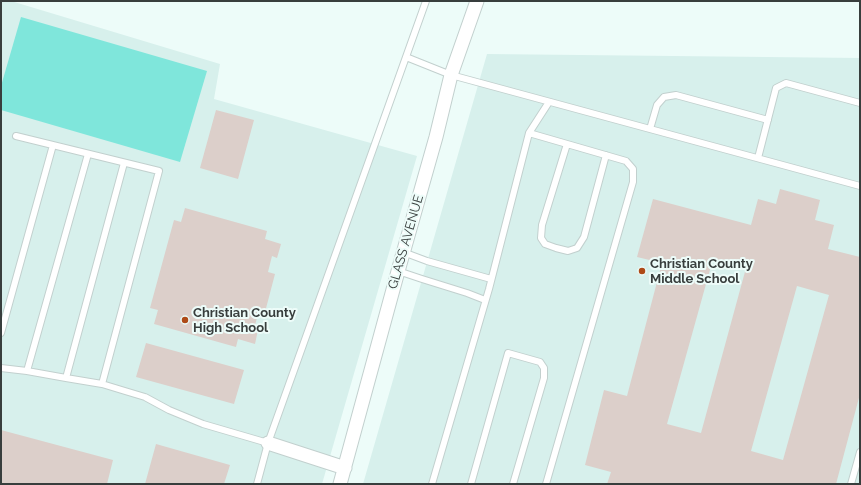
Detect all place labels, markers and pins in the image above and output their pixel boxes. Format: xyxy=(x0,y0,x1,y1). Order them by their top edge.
place label: Christian County Middle School xyxy=(650,256,753,287)
marker: Christian County Middle School xyxy=(637,266,647,276)
place label: Christian County High School xyxy=(193,305,296,336)
marker: Christian County High School xyxy=(180,315,190,325)

